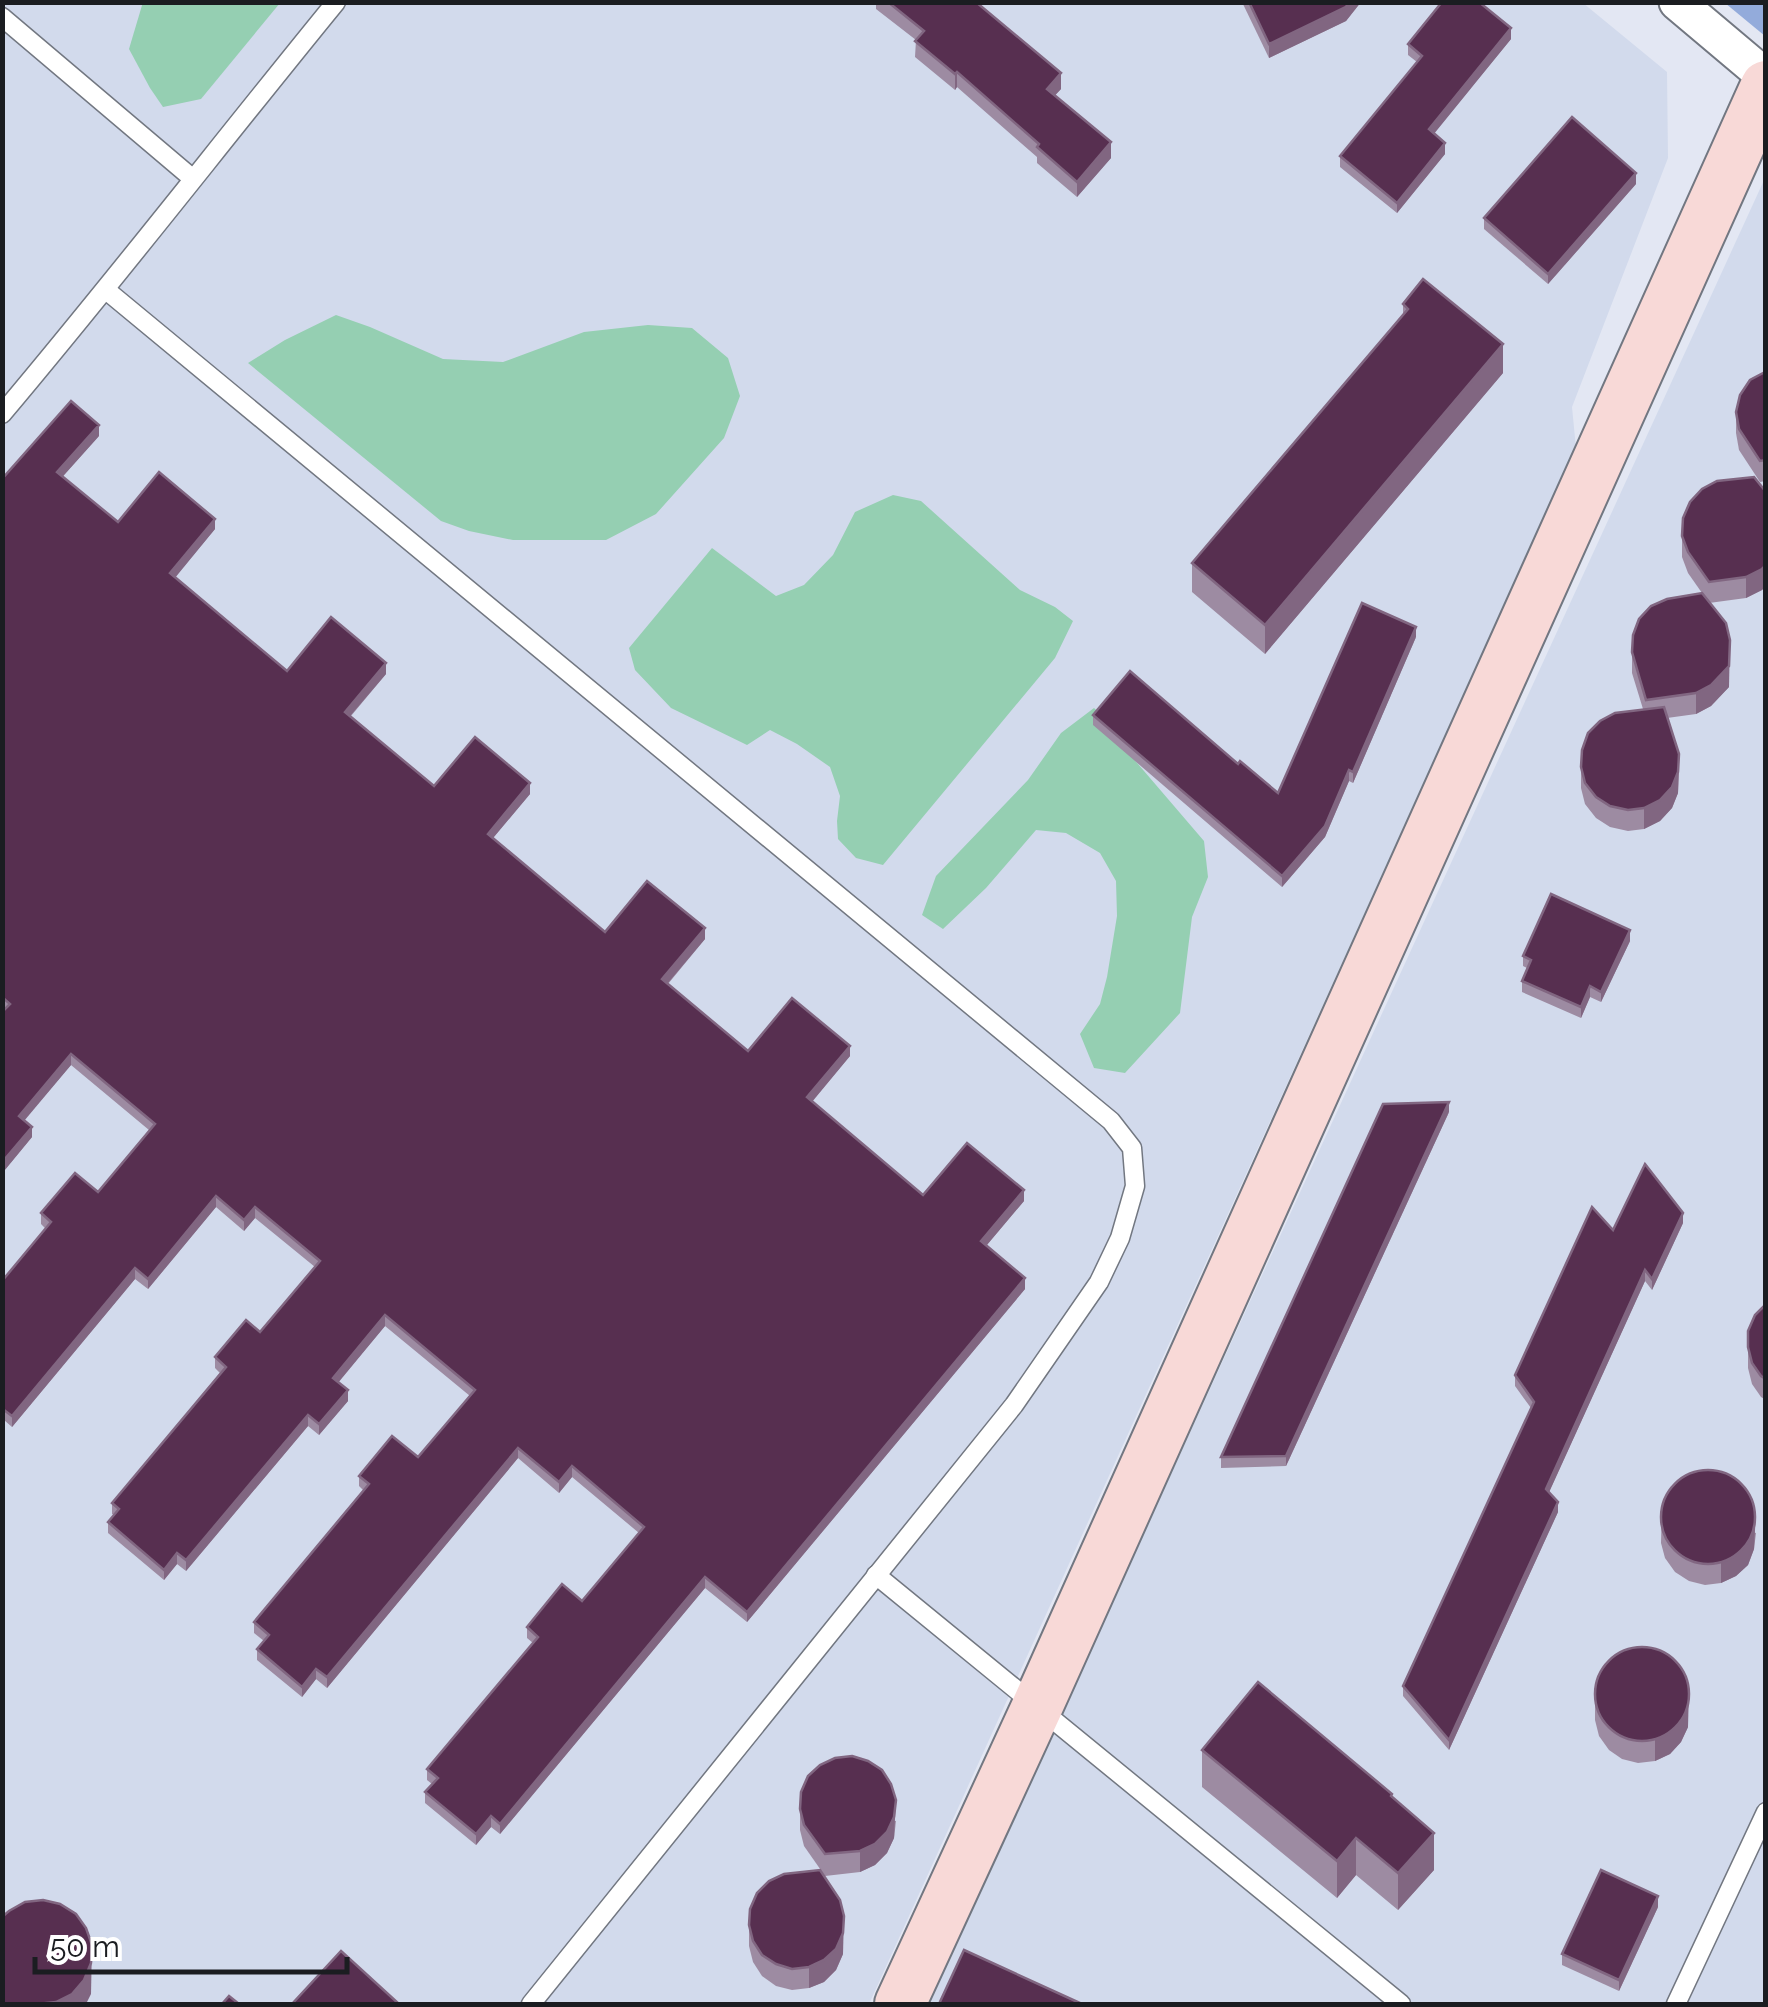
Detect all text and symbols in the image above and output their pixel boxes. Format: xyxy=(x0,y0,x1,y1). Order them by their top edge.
scale bar xyxy=(35,1912,348,1974)
text: 50 m xyxy=(50,1929,120,1964)

